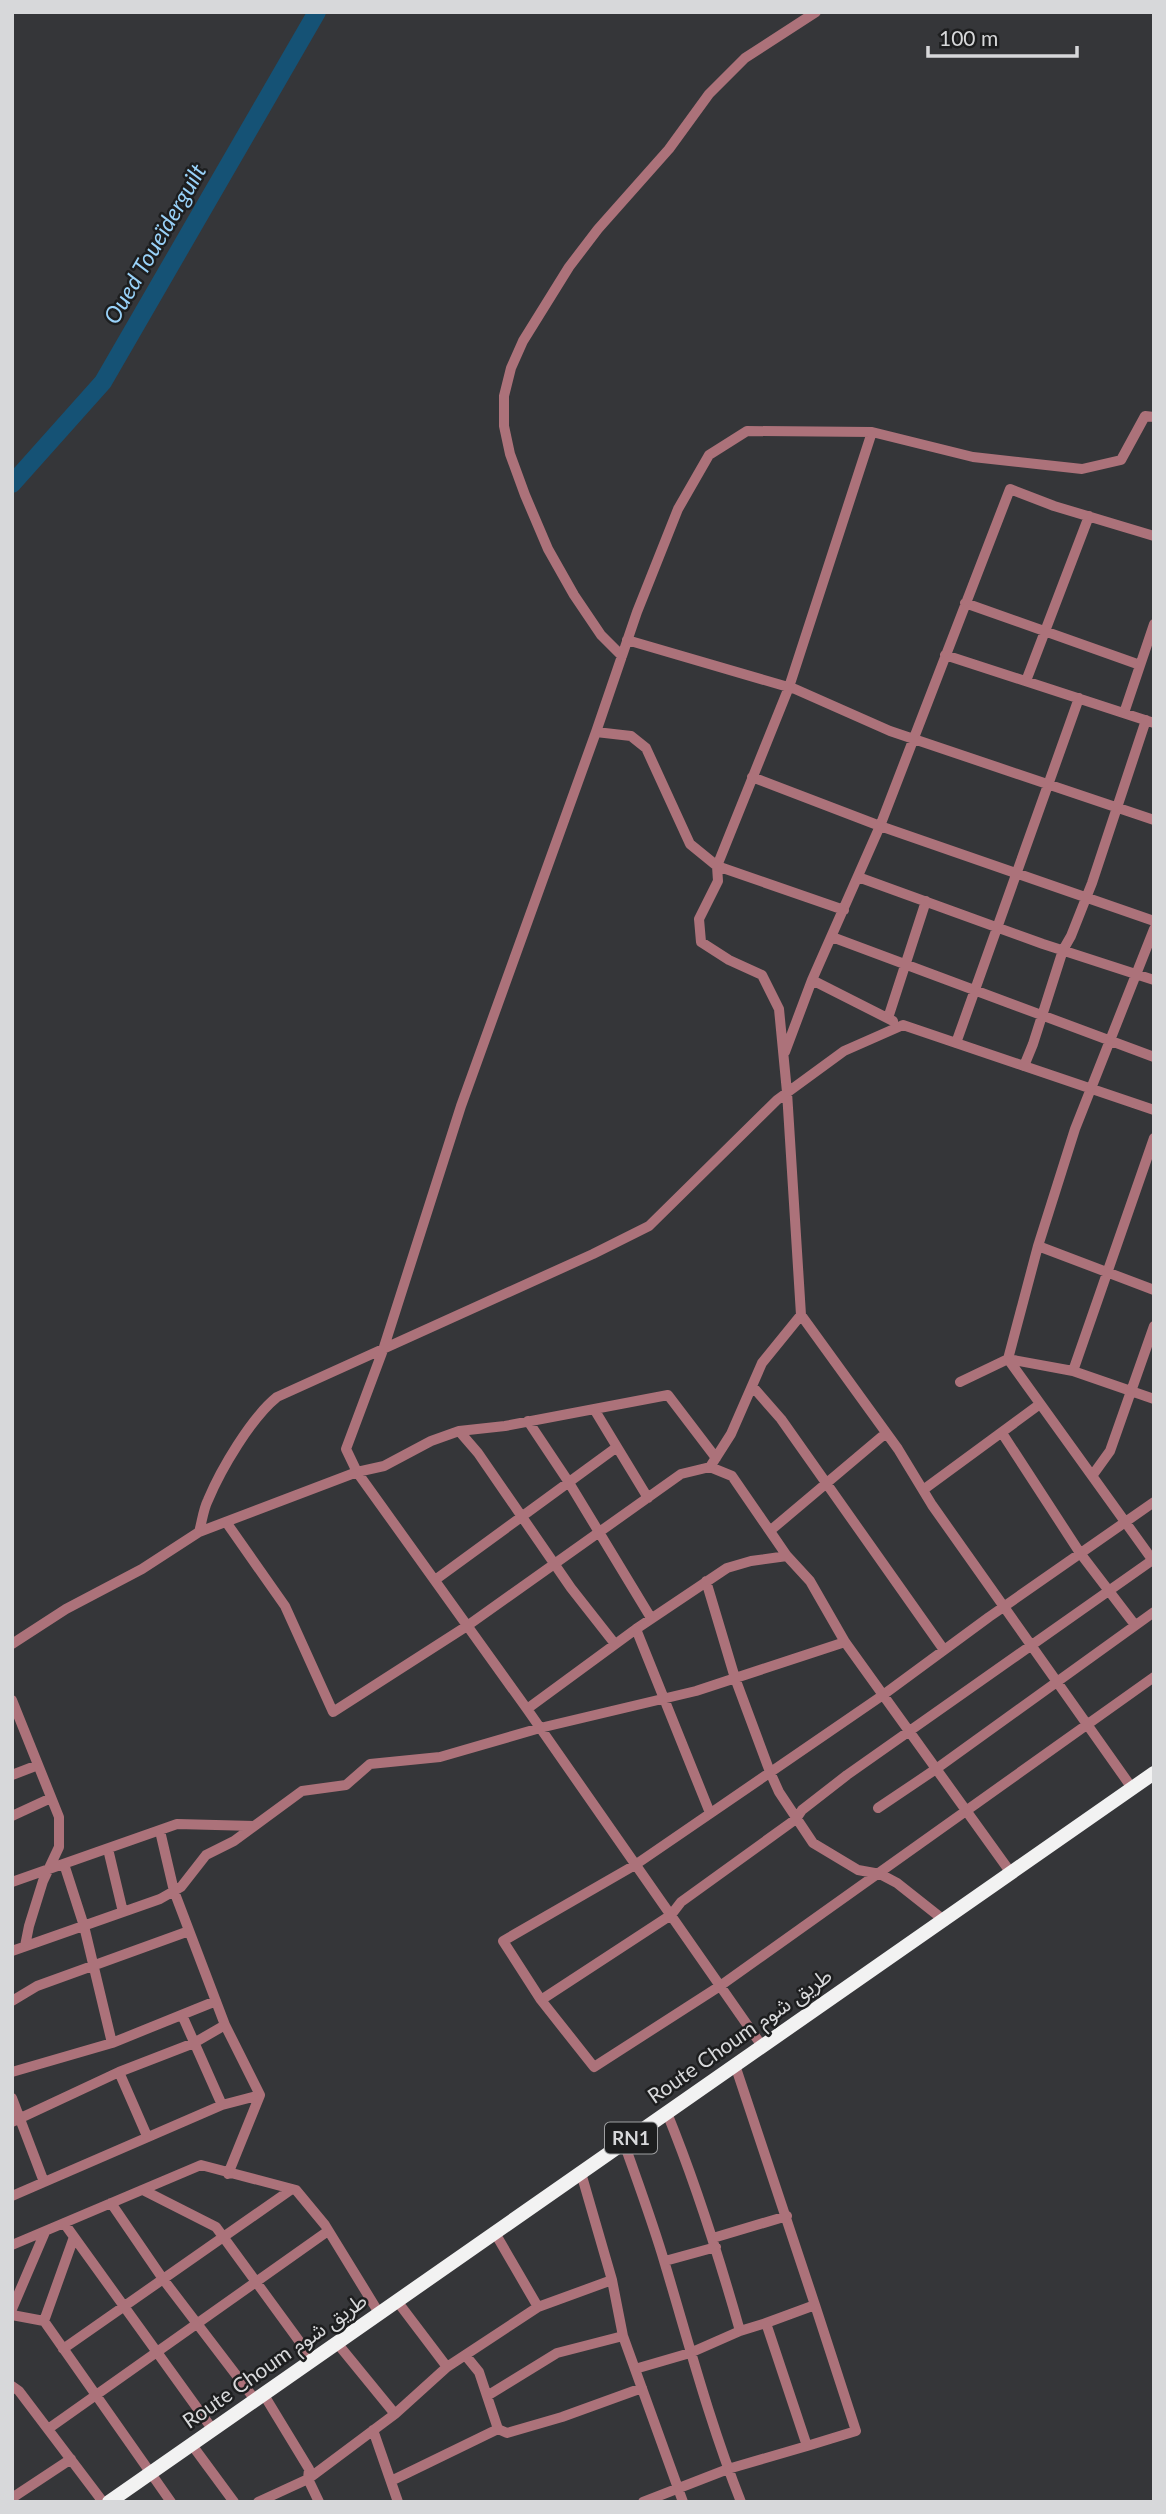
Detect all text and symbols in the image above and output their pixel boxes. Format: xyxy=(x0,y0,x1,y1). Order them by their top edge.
scale bar xyxy=(928,14,1077,58)
text: 100 m xyxy=(939,25,998,50)
water label: Oued Toueïderguilt xyxy=(97,158,211,329)
street label: Route Choum طريق شوم xyxy=(642,1962,839,2112)
road number: RN1 xyxy=(605,2122,657,2154)
street label: Route Choum طريق شوم xyxy=(177,2287,374,2437)

